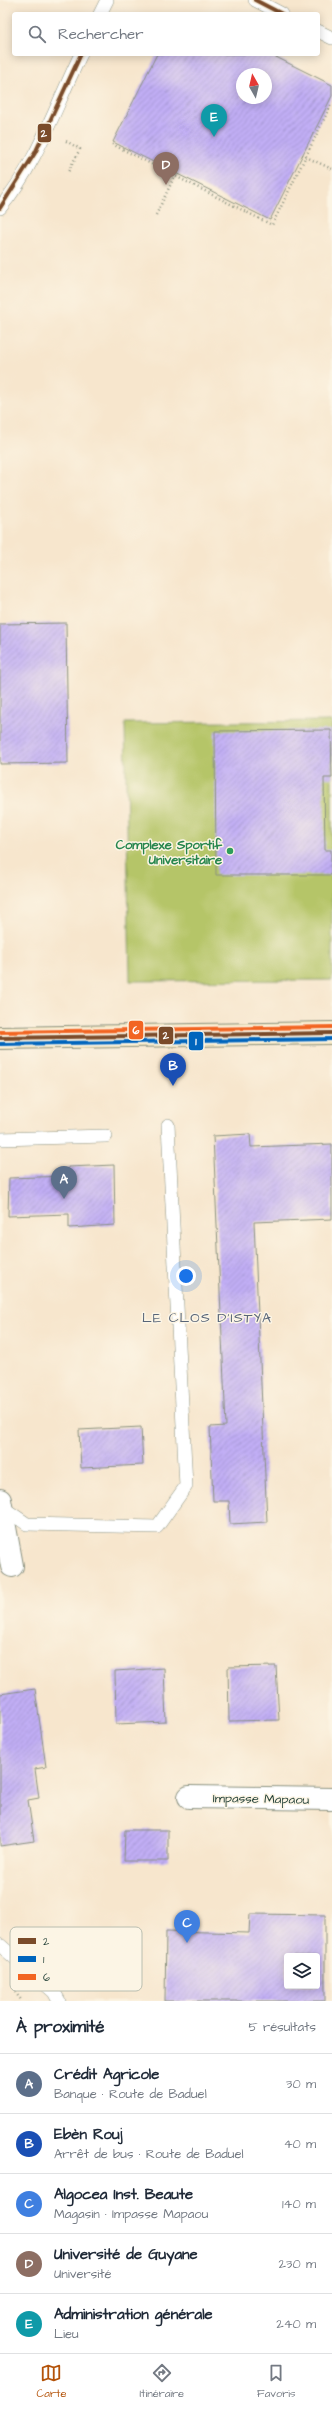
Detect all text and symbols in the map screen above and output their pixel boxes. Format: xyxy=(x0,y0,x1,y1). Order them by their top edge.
search box xyxy=(12,12,320,56)
icon: search xyxy=(26,23,48,45)
text: Rechercher xyxy=(58,24,143,45)
north arrow xyxy=(236,68,272,104)
pin: E xyxy=(201,104,227,137)
line badge: 2 xyxy=(37,123,52,143)
text: 2 xyxy=(40,126,48,141)
pin: D xyxy=(153,152,179,185)
place label: Complexe Sportif Universitaire xyxy=(116,836,223,869)
marker: Complexe Sportif Universitaire xyxy=(225,846,235,856)
line badge: 6 xyxy=(128,1020,144,1040)
text: 6 xyxy=(133,1023,140,1038)
line badge: 2 xyxy=(158,1026,174,1045)
text: 2 xyxy=(162,1028,170,1043)
line badge: 1 xyxy=(188,1031,204,1051)
text: 1 xyxy=(195,1034,197,1049)
pin: B xyxy=(160,1053,186,1086)
pin: A xyxy=(51,1166,77,1199)
your location xyxy=(176,1266,196,1286)
district label: LE CLOS D'ISTYA xyxy=(142,1308,272,1328)
street label: Impasse Mapaou xyxy=(213,1789,310,1809)
pin: C xyxy=(174,1910,200,1943)
legend xyxy=(10,1927,142,1991)
text: 2 xyxy=(43,1934,50,1949)
text: 1 xyxy=(43,1952,45,1967)
map controls xyxy=(284,1953,320,1989)
button: layers xyxy=(284,1953,320,1989)
text: 6 xyxy=(43,1970,50,1985)
text: À proximité xyxy=(16,2015,105,2039)
text: 5 résultats xyxy=(249,2018,316,2036)
text: Crédit Agricole xyxy=(54,2064,159,2085)
text: A xyxy=(25,2075,33,2093)
text: 30 m xyxy=(286,2075,316,2093)
text: Banque · Route de Baduel xyxy=(54,2085,207,2103)
text: Ebèn Rouj xyxy=(54,2124,122,2145)
text: B xyxy=(24,2135,34,2153)
text: 40 m xyxy=(284,2135,316,2153)
text: Arrêt de bus · Route de Baduel xyxy=(54,2145,244,2163)
text: Algocea Inst. Beaute xyxy=(54,2184,193,2205)
text: C xyxy=(24,2195,34,2213)
text: 140 m xyxy=(282,2195,316,2213)
text: Magasin · Impasse Mapaou xyxy=(54,2205,208,2223)
text: Université de Guyane xyxy=(54,2244,198,2265)
text: D xyxy=(25,2255,33,2273)
text: 230 m xyxy=(278,2255,316,2273)
text: Université xyxy=(54,2265,112,2283)
text: Administration générale xyxy=(54,2304,213,2325)
text: E xyxy=(25,2315,33,2333)
text: 240 m xyxy=(276,2315,316,2333)
text: Lieu xyxy=(54,2325,79,2343)
tab: Carte xyxy=(37,2362,66,2401)
tab: Itinéraire xyxy=(139,2362,184,2401)
tab: Favoris xyxy=(257,2362,295,2401)

